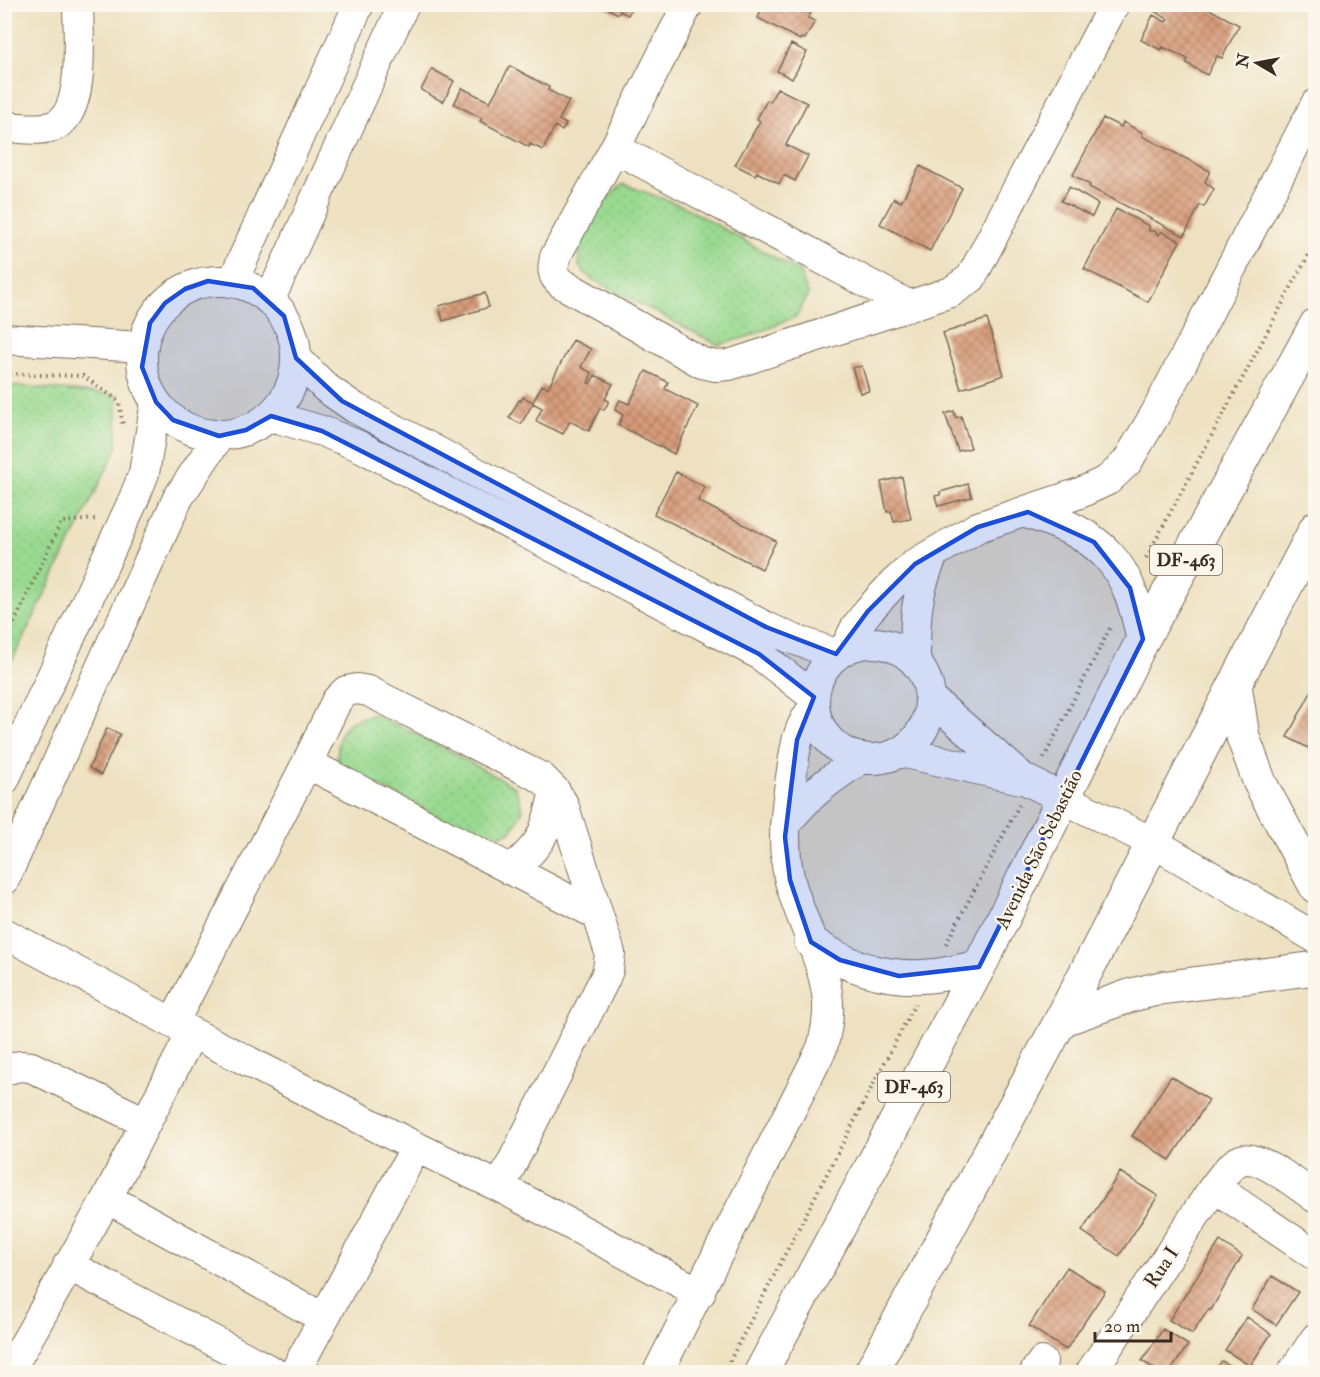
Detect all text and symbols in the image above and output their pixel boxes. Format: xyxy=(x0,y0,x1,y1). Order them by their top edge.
north arrow xyxy=(1227,33,1287,93)
text: N xyxy=(1232,51,1254,70)
road number: DF-463 xyxy=(1150,545,1222,575)
street label: Avenida São Sebastião xyxy=(989,766,1088,934)
road number: DF-463 xyxy=(878,1072,950,1102)
street label: Rua I xyxy=(1138,1242,1184,1293)
scale bar xyxy=(1095,1305,1172,1343)
text: 20 m xyxy=(1104,1315,1140,1338)

